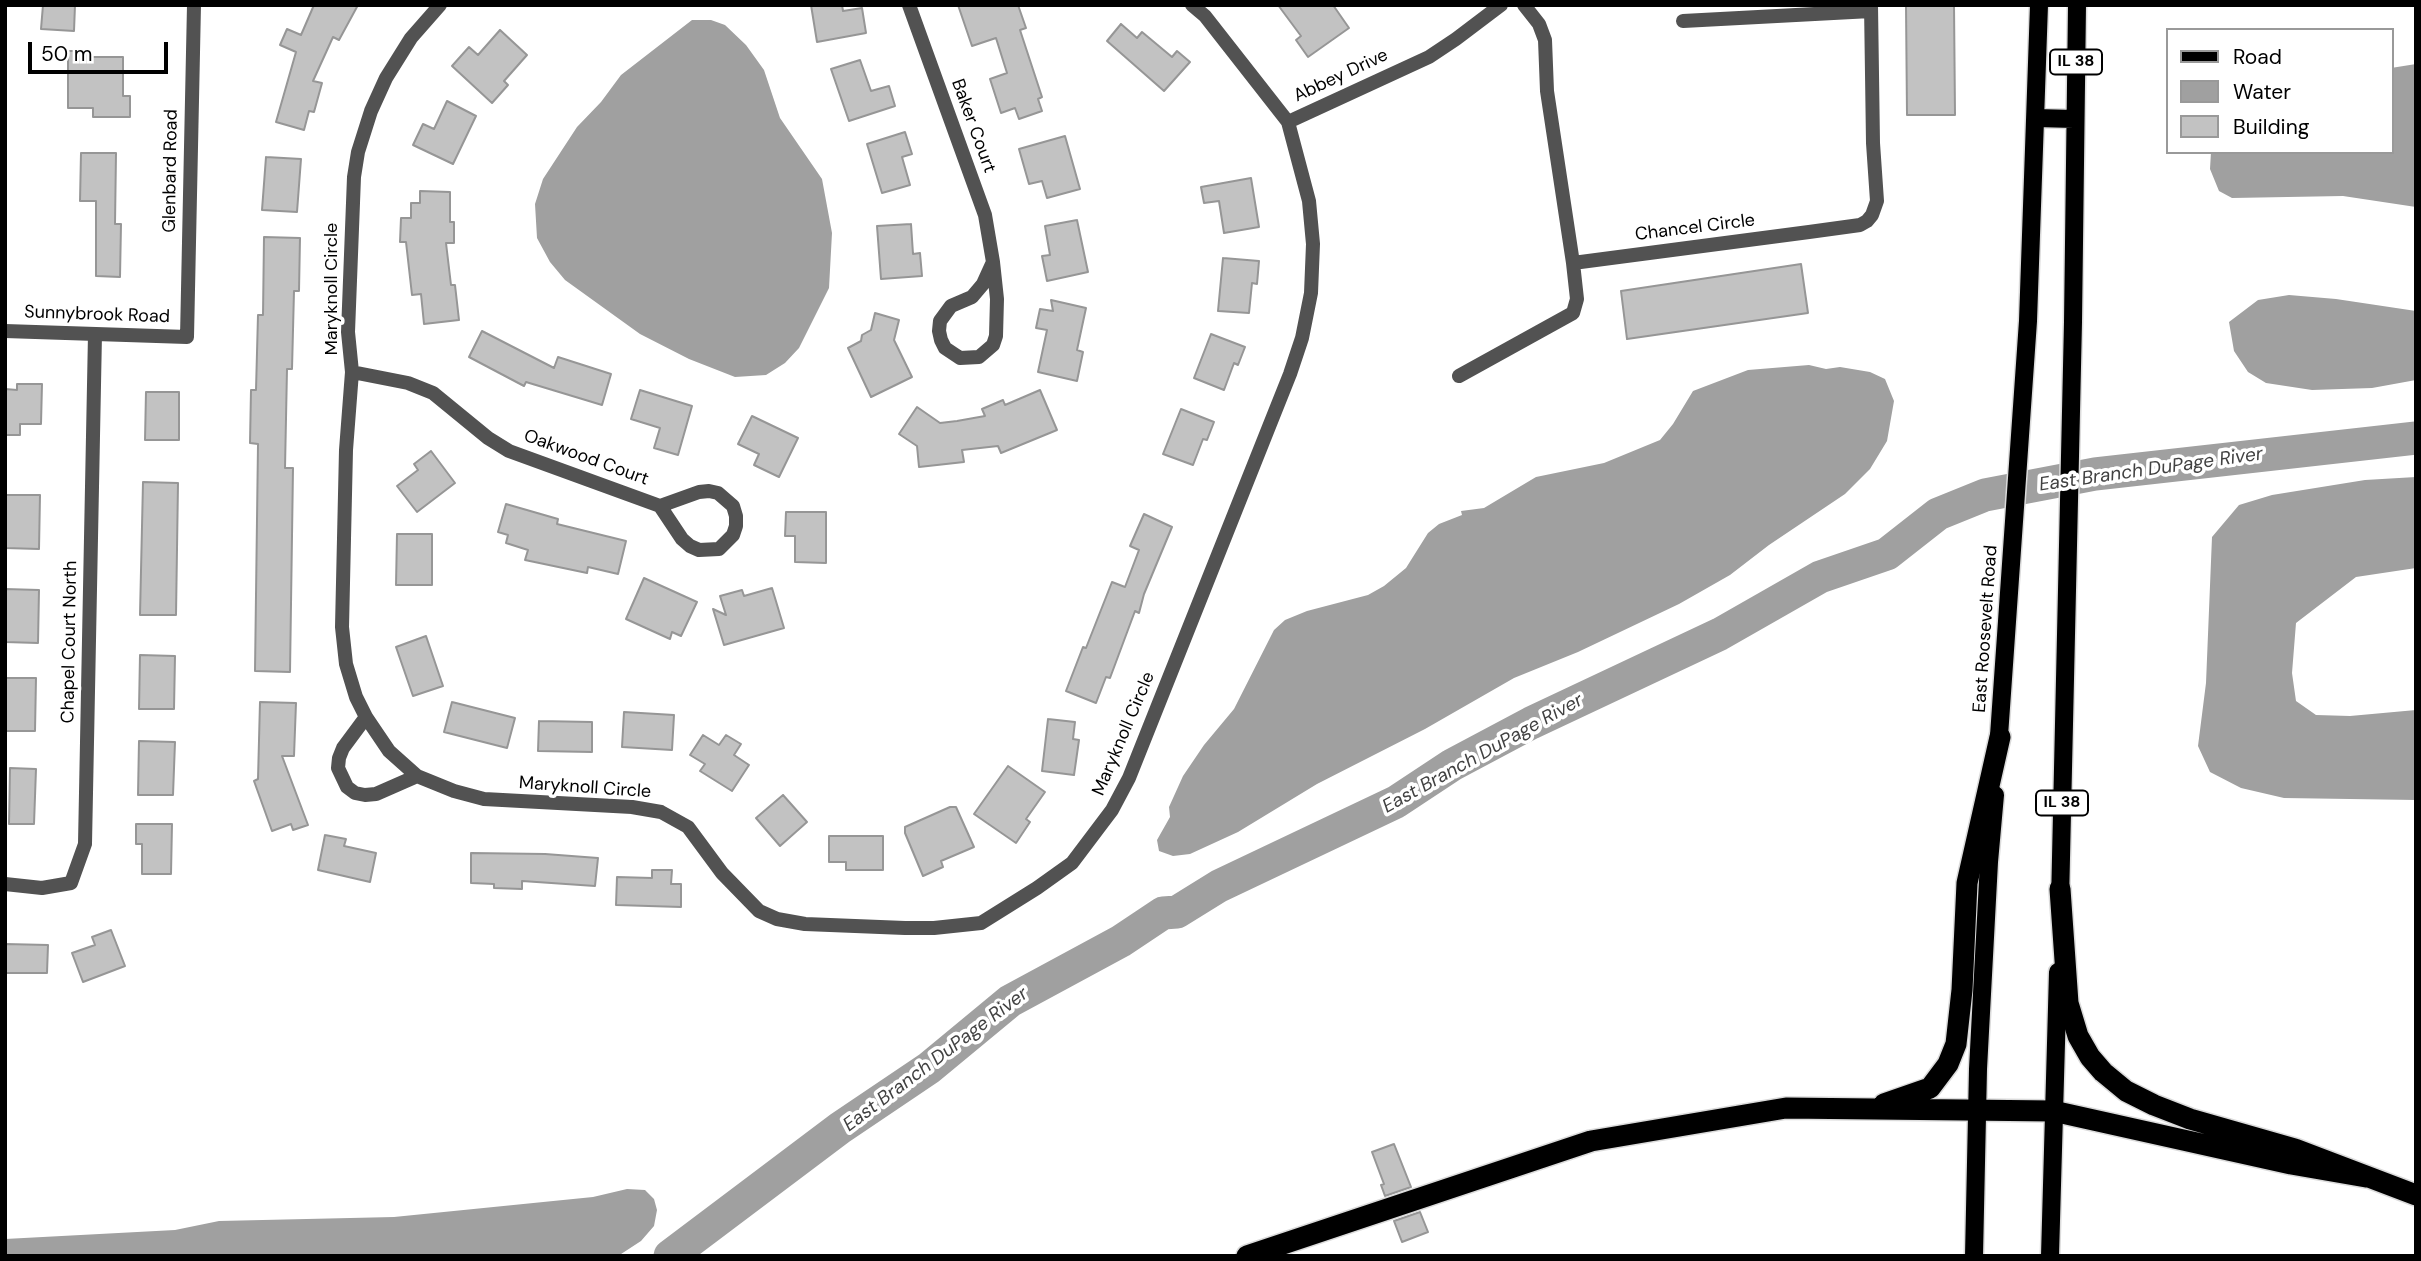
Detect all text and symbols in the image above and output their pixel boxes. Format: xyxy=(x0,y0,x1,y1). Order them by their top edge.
scale bar xyxy=(32,28,172,72)
legend xyxy=(2166,28,2393,154)
text: 50 m xyxy=(41,40,92,68)
text: Road xyxy=(2233,43,2282,71)
street label: Abbey Drive xyxy=(1290,45,1392,107)
road number: IL 38 xyxy=(2050,50,2102,74)
street label: Baker Court xyxy=(946,76,1000,176)
text: Water xyxy=(2233,78,2291,106)
street label: Glenbard Road xyxy=(159,109,183,233)
text: Building xyxy=(2233,113,2309,141)
street label: Chancel Circle xyxy=(1634,210,1756,246)
street label: Maryknoll Circle xyxy=(321,223,343,355)
street label: Sunnybrook Road xyxy=(24,302,170,328)
street label: Oakwood Court xyxy=(521,425,651,491)
water label: East Branch DuPage River xyxy=(2038,443,2264,497)
street label: East Roosevelt Road xyxy=(1969,545,2003,713)
street label: Chapel Court North xyxy=(58,560,82,724)
street label: Maryknoll Circle xyxy=(1088,669,1160,799)
water label: East Branch DuPage River xyxy=(1379,689,1587,819)
street label: Maryknoll Circle xyxy=(518,773,652,803)
road number: IL 38 xyxy=(2036,790,2088,816)
water label: East Branch DuPage River xyxy=(839,983,1033,1137)

